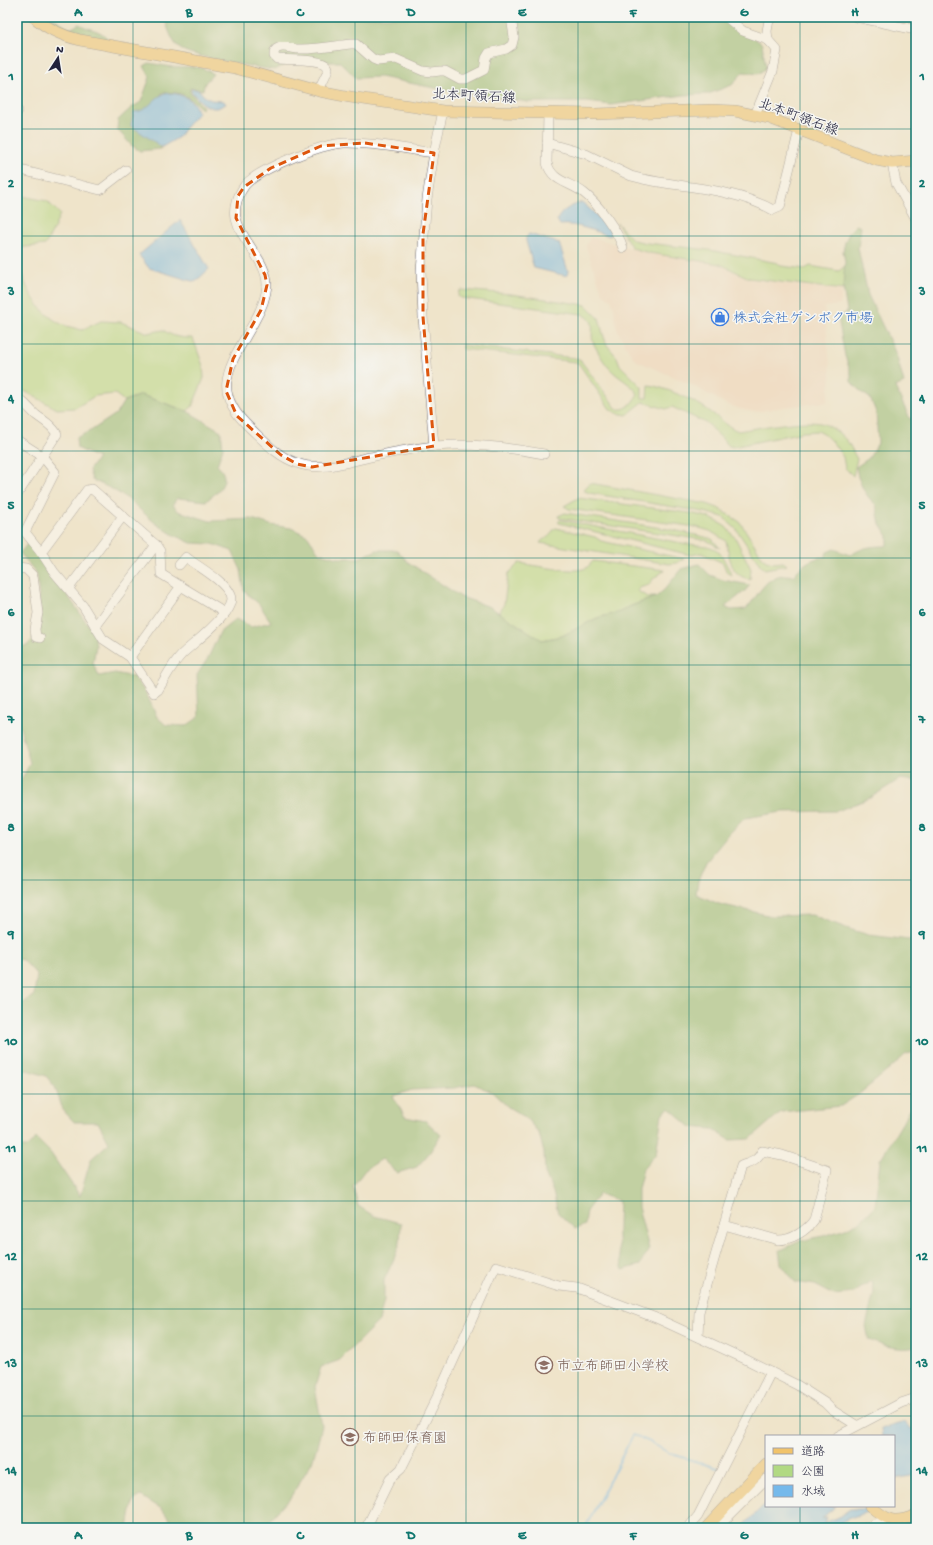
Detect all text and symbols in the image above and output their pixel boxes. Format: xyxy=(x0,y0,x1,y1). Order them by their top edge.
text: A xyxy=(73,6,83,21)
text: B xyxy=(185,6,194,21)
text: C xyxy=(295,6,305,21)
text: D xyxy=(406,6,416,21)
text: E xyxy=(518,6,527,21)
text: F xyxy=(629,6,638,21)
text: G xyxy=(740,6,749,21)
text: H xyxy=(851,6,859,21)
north arrow xyxy=(38,38,78,78)
text: N xyxy=(55,44,64,57)
text: 1 xyxy=(7,70,14,85)
text: 1 xyxy=(918,70,925,85)
street label: 北本町領石線 xyxy=(431,87,516,108)
street label: 北本町領石線 xyxy=(756,96,841,141)
text: 2 xyxy=(8,177,15,192)
text: 2 xyxy=(919,177,926,192)
text: 3 xyxy=(7,285,15,300)
text: 3 xyxy=(918,285,926,300)
shop icon: 株式会社ゲンボク市場 xyxy=(710,307,730,327)
place label: 株式会社ゲンボク市場 xyxy=(733,311,873,328)
text: 4 xyxy=(7,392,15,407)
text: 4 xyxy=(918,392,926,407)
text: 5 xyxy=(8,499,15,514)
text: 5 xyxy=(919,499,926,514)
text: 6 xyxy=(8,606,15,621)
text: 6 xyxy=(919,606,926,621)
text: 7 xyxy=(7,713,16,728)
text: 7 xyxy=(918,713,927,728)
text: 8 xyxy=(7,821,15,836)
text: 8 xyxy=(918,821,926,836)
text: 9 xyxy=(7,928,15,943)
text: 9 xyxy=(918,928,926,943)
text: 10 xyxy=(4,1035,18,1050)
text: 10 xyxy=(915,1035,929,1050)
text: 11 xyxy=(5,1142,16,1157)
text: 11 xyxy=(916,1142,927,1157)
text: 12 xyxy=(4,1250,17,1265)
text: 12 xyxy=(915,1250,928,1265)
school or university icon: 市立布師田小学校 xyxy=(534,1355,554,1375)
text: 13 xyxy=(4,1357,17,1372)
text: 13 xyxy=(915,1357,928,1372)
place label: 市立布師田小学校 xyxy=(557,1359,669,1376)
school or university icon: 布師田保育園 xyxy=(340,1427,360,1447)
place label: 布師田保育園 xyxy=(363,1431,447,1448)
legend xyxy=(765,1435,895,1507)
text: 道路 xyxy=(801,1445,825,1460)
text: 14 xyxy=(4,1464,18,1479)
text: 14 xyxy=(915,1464,929,1479)
text: 公園 xyxy=(801,1465,825,1480)
text: 水域 xyxy=(801,1485,825,1500)
text: A xyxy=(73,1529,83,1544)
text: B xyxy=(185,1529,194,1544)
text: C xyxy=(295,1529,305,1544)
text: D xyxy=(406,1529,416,1544)
text: E xyxy=(518,1529,527,1544)
text: F xyxy=(629,1529,638,1544)
text: G xyxy=(740,1529,749,1544)
text: H xyxy=(851,1529,859,1544)

